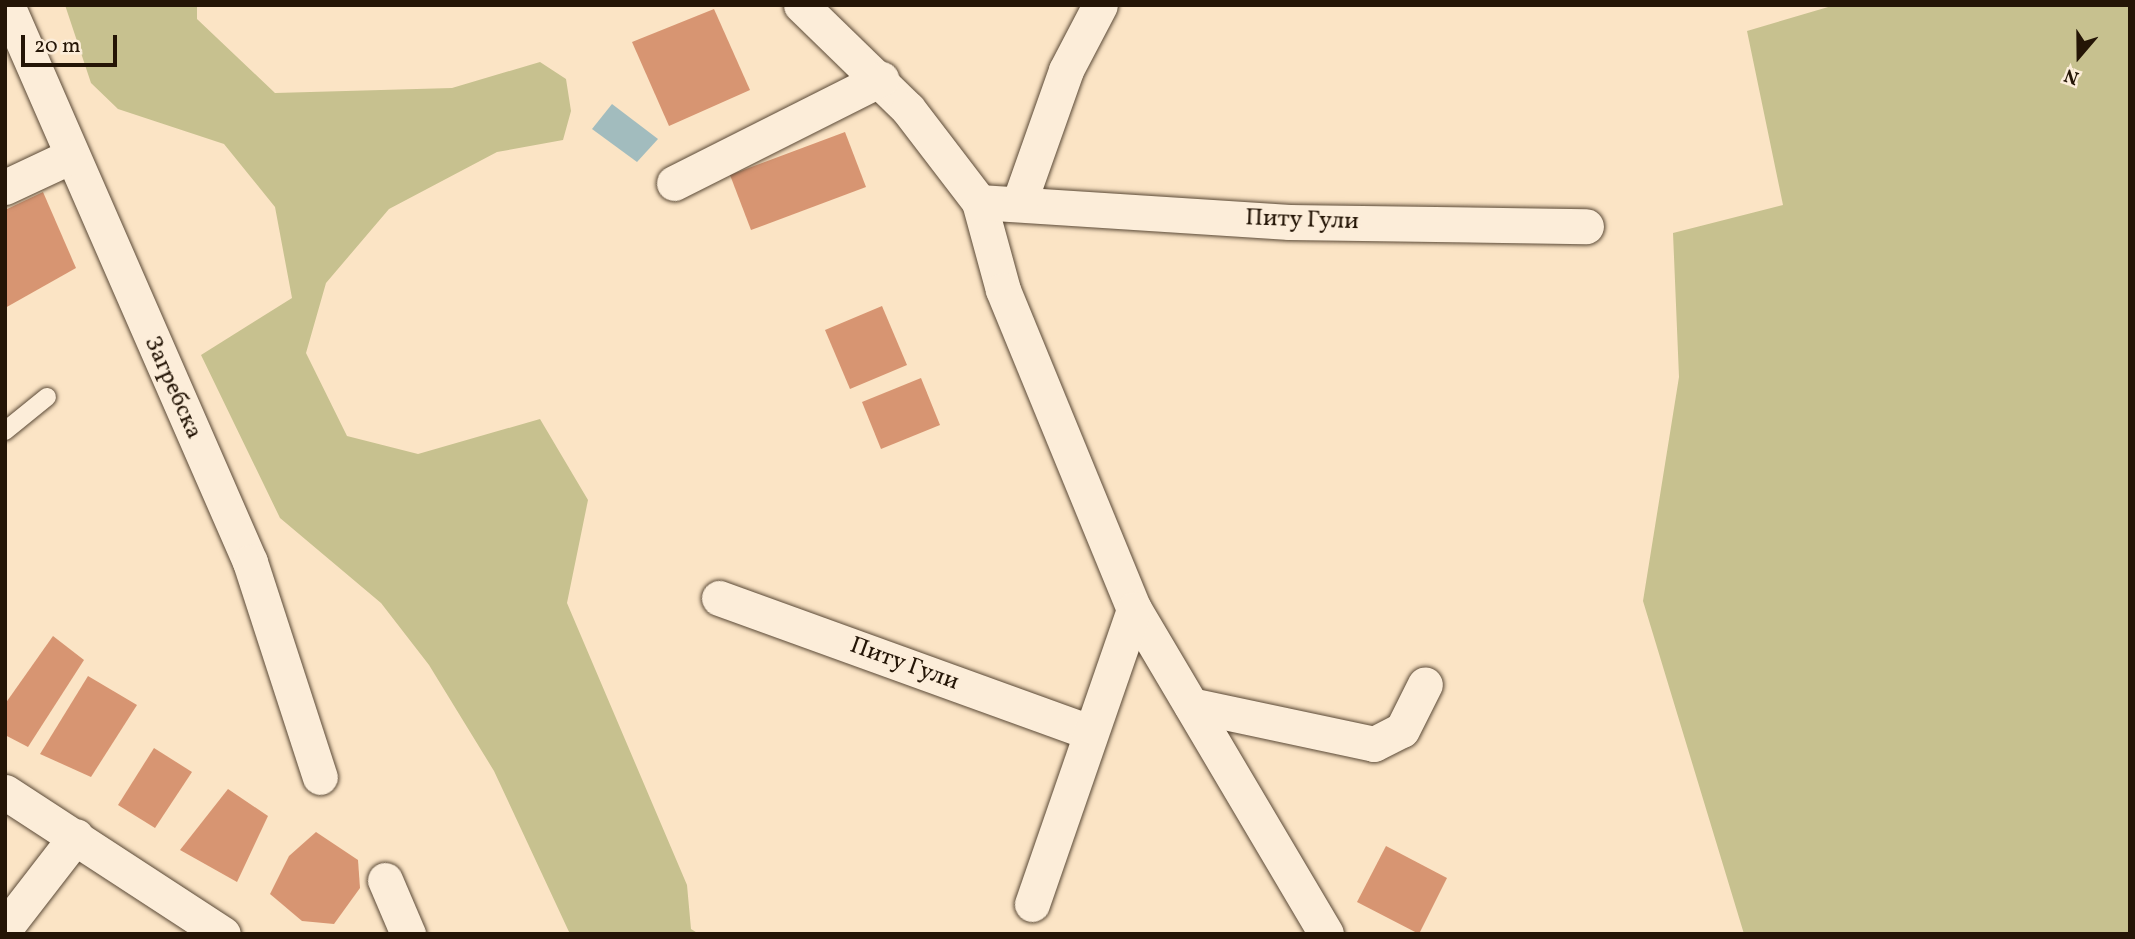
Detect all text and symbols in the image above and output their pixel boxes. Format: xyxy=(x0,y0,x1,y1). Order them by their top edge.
scale bar xyxy=(24,21,121,65)
north arrow xyxy=(2044,21,2114,91)
text: 20 m xyxy=(34,32,80,61)
text: N xyxy=(2061,61,2083,90)
street label: Питу Гули xyxy=(1244,205,1360,237)
street label: Загребска xyxy=(137,332,207,444)
street label: Питу Гули xyxy=(845,632,963,698)

